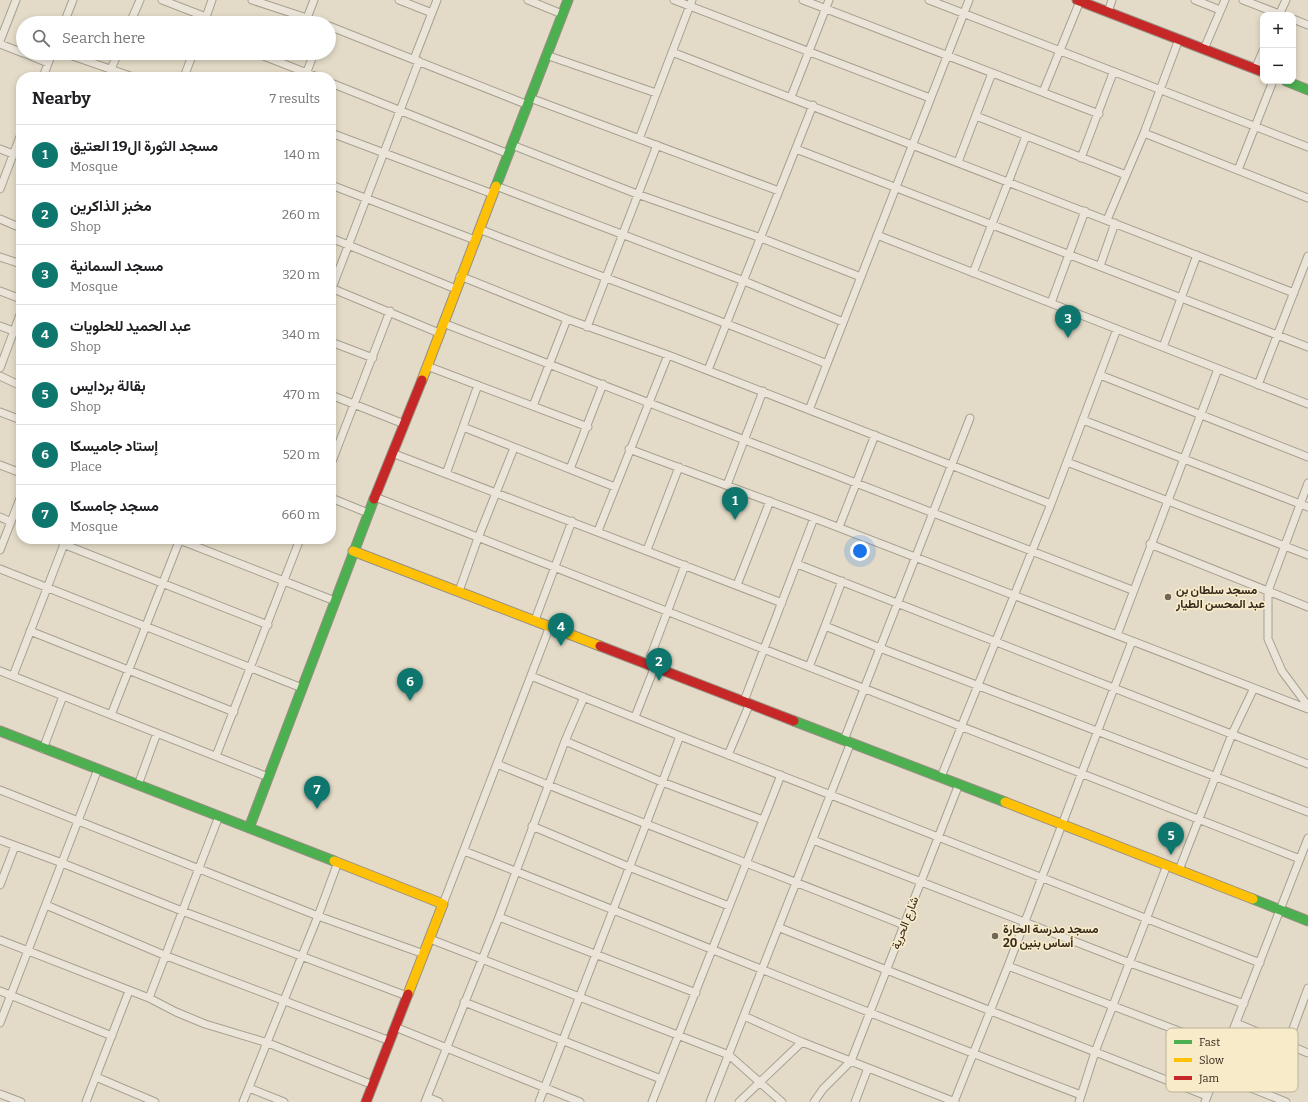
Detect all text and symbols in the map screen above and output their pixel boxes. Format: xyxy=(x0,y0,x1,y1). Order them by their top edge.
map controls xyxy=(1260,12,1296,84)
button: + xyxy=(1260,12,1296,48)
search box xyxy=(16,16,336,60)
icon: search xyxy=(30,27,52,49)
text: Search here xyxy=(62,29,145,47)
button: − xyxy=(1260,48,1296,84)
text: Nearby xyxy=(32,88,91,109)
text: 7 results xyxy=(270,91,320,106)
text: مسجد الثورة ال19 العتيق xyxy=(70,137,218,155)
text: 1 xyxy=(42,147,48,162)
text: 140 m xyxy=(284,147,320,162)
text: Mosque xyxy=(70,159,118,174)
text: مخبز الذاكرين xyxy=(70,197,152,215)
text: 2 xyxy=(41,207,49,222)
text: 260 m xyxy=(282,207,320,222)
text: Shop xyxy=(70,219,101,234)
text: مسجد السمانية xyxy=(70,257,164,275)
text: 3 xyxy=(41,267,49,282)
text: 320 m xyxy=(282,267,320,282)
text: Mosque xyxy=(70,279,118,294)
pin: 3 xyxy=(1055,305,1081,338)
text: عبد الحميد للحلويات xyxy=(70,317,191,335)
text: 4 xyxy=(41,327,49,342)
text: 340 m xyxy=(282,327,320,342)
text: Shop xyxy=(70,339,101,354)
text: بقالة بردايس xyxy=(70,377,146,395)
text: 5 xyxy=(41,387,49,402)
text: 470 m xyxy=(283,387,320,402)
text: Shop xyxy=(70,399,101,414)
text: إستاد جاميسكا xyxy=(70,437,158,455)
text: 6 xyxy=(41,447,49,462)
text: 520 m xyxy=(283,447,320,462)
text: Place xyxy=(70,459,102,474)
pin: 1 xyxy=(722,487,748,520)
text: مسجد جامسكا xyxy=(70,497,159,515)
text: 7 xyxy=(42,507,49,522)
text: 660 m xyxy=(281,507,320,522)
text: Mosque xyxy=(70,519,118,534)
your location xyxy=(850,541,870,561)
place label: مسجد سلطان بن عبد المحسن الطيار xyxy=(1175,583,1265,612)
marker: مسجد سلطان بن عبد المحسن الطيار xyxy=(1163,592,1173,602)
pin: 4 xyxy=(548,613,574,646)
pin: 2 xyxy=(646,648,672,681)
pin: 6 xyxy=(397,668,423,701)
pin: 7 xyxy=(304,776,330,809)
pin: 5 xyxy=(1158,822,1184,855)
street label: شارع الحرية xyxy=(889,895,923,952)
place label: مسجد مدرسة الحارة 20 أساس بنين xyxy=(1003,922,1099,950)
marker: مسجد مدرسة الحارة 20 أساس بنين xyxy=(990,931,1000,941)
legend xyxy=(1166,1028,1298,1092)
text: Fast xyxy=(1199,1036,1220,1049)
text: Slow xyxy=(1199,1054,1224,1067)
text: Jam xyxy=(1198,1072,1219,1085)

